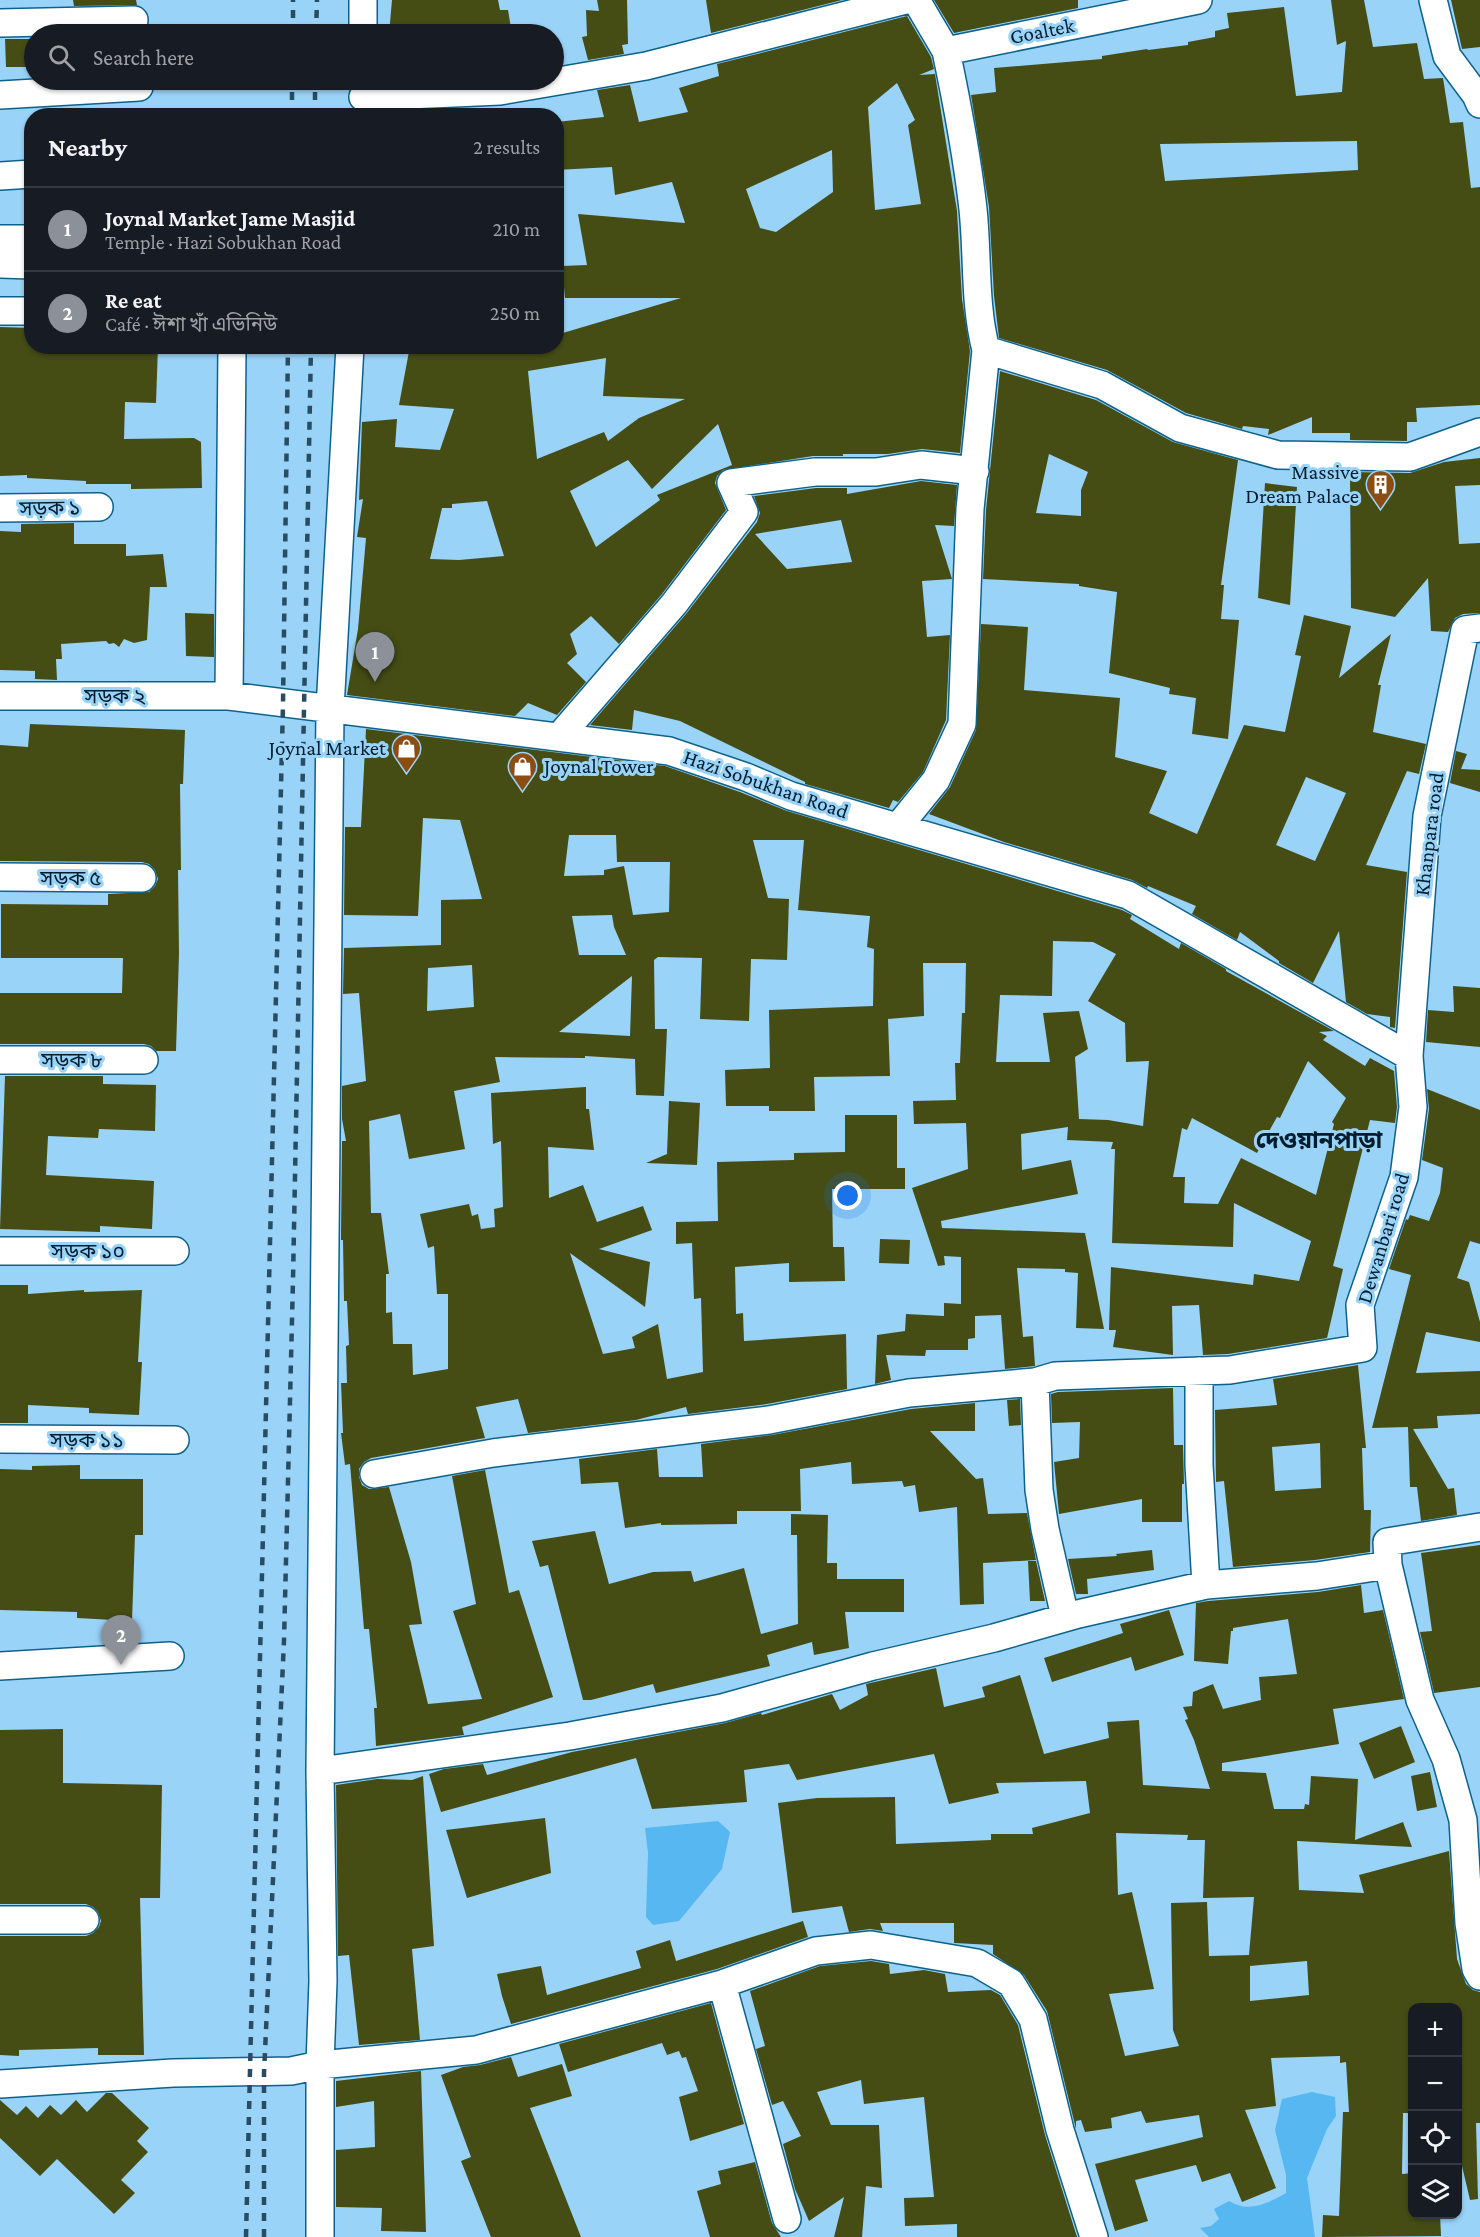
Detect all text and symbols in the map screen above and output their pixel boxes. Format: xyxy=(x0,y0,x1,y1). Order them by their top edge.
street label: Goaltek xyxy=(1008,13,1076,49)
search box xyxy=(24,24,564,90)
icon: search xyxy=(45,41,78,74)
text: Search here xyxy=(93,45,194,70)
text: Nearby xyxy=(48,133,127,162)
text: 2 results xyxy=(473,136,540,158)
text: Joynal Market Jame Masjid xyxy=(105,206,355,231)
text: 1 xyxy=(64,218,71,240)
text: 210 m xyxy=(493,218,540,240)
text: Temple · Hazi Sobukhan Road xyxy=(105,231,341,253)
text: Re eat xyxy=(105,288,161,313)
text: 2 xyxy=(62,302,73,324)
text: 250 m xyxy=(490,302,540,324)
text: Café · ঈশা খাঁ এভিনিউ xyxy=(105,313,277,335)
place label: Massive Dream Palace xyxy=(1245,460,1359,508)
building icon: Massive Dream Palace xyxy=(1364,468,1396,510)
street label: সড়ক ১ xyxy=(18,495,81,521)
pin: 1 xyxy=(356,632,394,682)
street label: সড়ক ২ xyxy=(83,684,146,708)
shop icon: Joynal Market xyxy=(391,732,423,774)
place label: Joynal Market xyxy=(267,736,387,760)
street label: Hazi Sobukhan Road xyxy=(680,745,852,823)
shop icon: Joynal Tower xyxy=(507,750,539,792)
place label: Joynal Tower xyxy=(542,754,654,778)
street label: Khanpara road xyxy=(1410,771,1448,897)
street label: সড়ক ৫ xyxy=(39,866,102,890)
street label: সড়ক ৮ xyxy=(40,1048,103,1072)
district label: দেওয়ানপাড়া xyxy=(1256,1126,1384,1153)
street label: Dewanbari road xyxy=(1352,1170,1414,1306)
your location xyxy=(833,1181,862,1210)
street label: সড়ক ১০ xyxy=(50,1239,125,1263)
street label: সড়ক ১১ xyxy=(49,1428,124,1452)
pin: 2 xyxy=(102,1616,140,1665)
map controls xyxy=(1408,2003,1462,2219)
button: + xyxy=(1408,2003,1462,2057)
button: − xyxy=(1408,2057,1462,2111)
button: locate xyxy=(1408,2111,1462,2165)
button: layers xyxy=(1408,2165,1462,2219)

